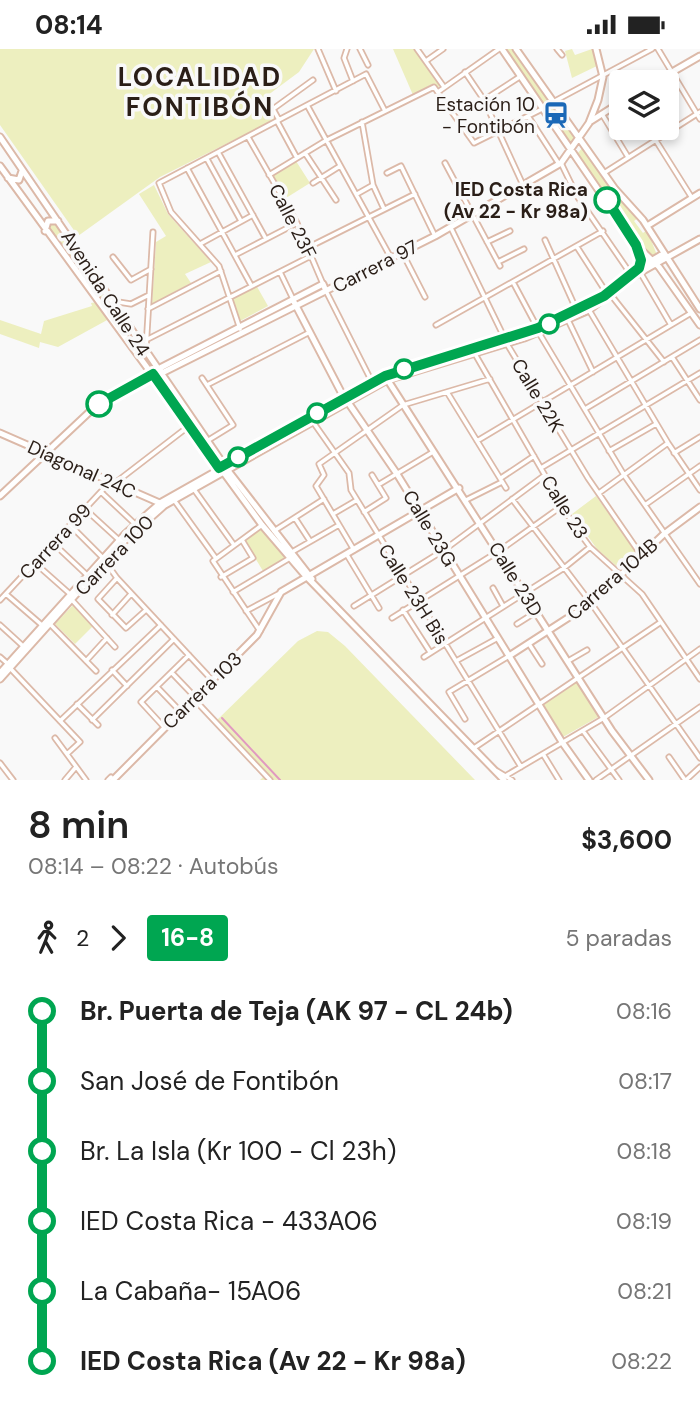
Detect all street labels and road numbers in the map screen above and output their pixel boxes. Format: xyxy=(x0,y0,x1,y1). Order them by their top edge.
street label: Calle 23F xyxy=(263,180,322,263)
street label: Avenida Calle 24 xyxy=(56,226,156,361)
street label: Carrera 97 xyxy=(328,234,422,299)
street label: Calle 22K xyxy=(506,354,569,437)
street label: Diagonal 24C xyxy=(24,434,140,504)
street label: Calle 23 xyxy=(535,471,594,544)
street label: Calle 23G xyxy=(397,485,462,571)
street label: Carrera 99 xyxy=(14,498,97,585)
street label: Carrera 100 xyxy=(70,510,159,601)
street label: Carrera 104B xyxy=(562,533,663,626)
street label: Calle 23D xyxy=(483,537,548,621)
street label: Calle 23H Bis xyxy=(373,539,454,649)
street label: Carrera 103 xyxy=(157,646,247,734)

